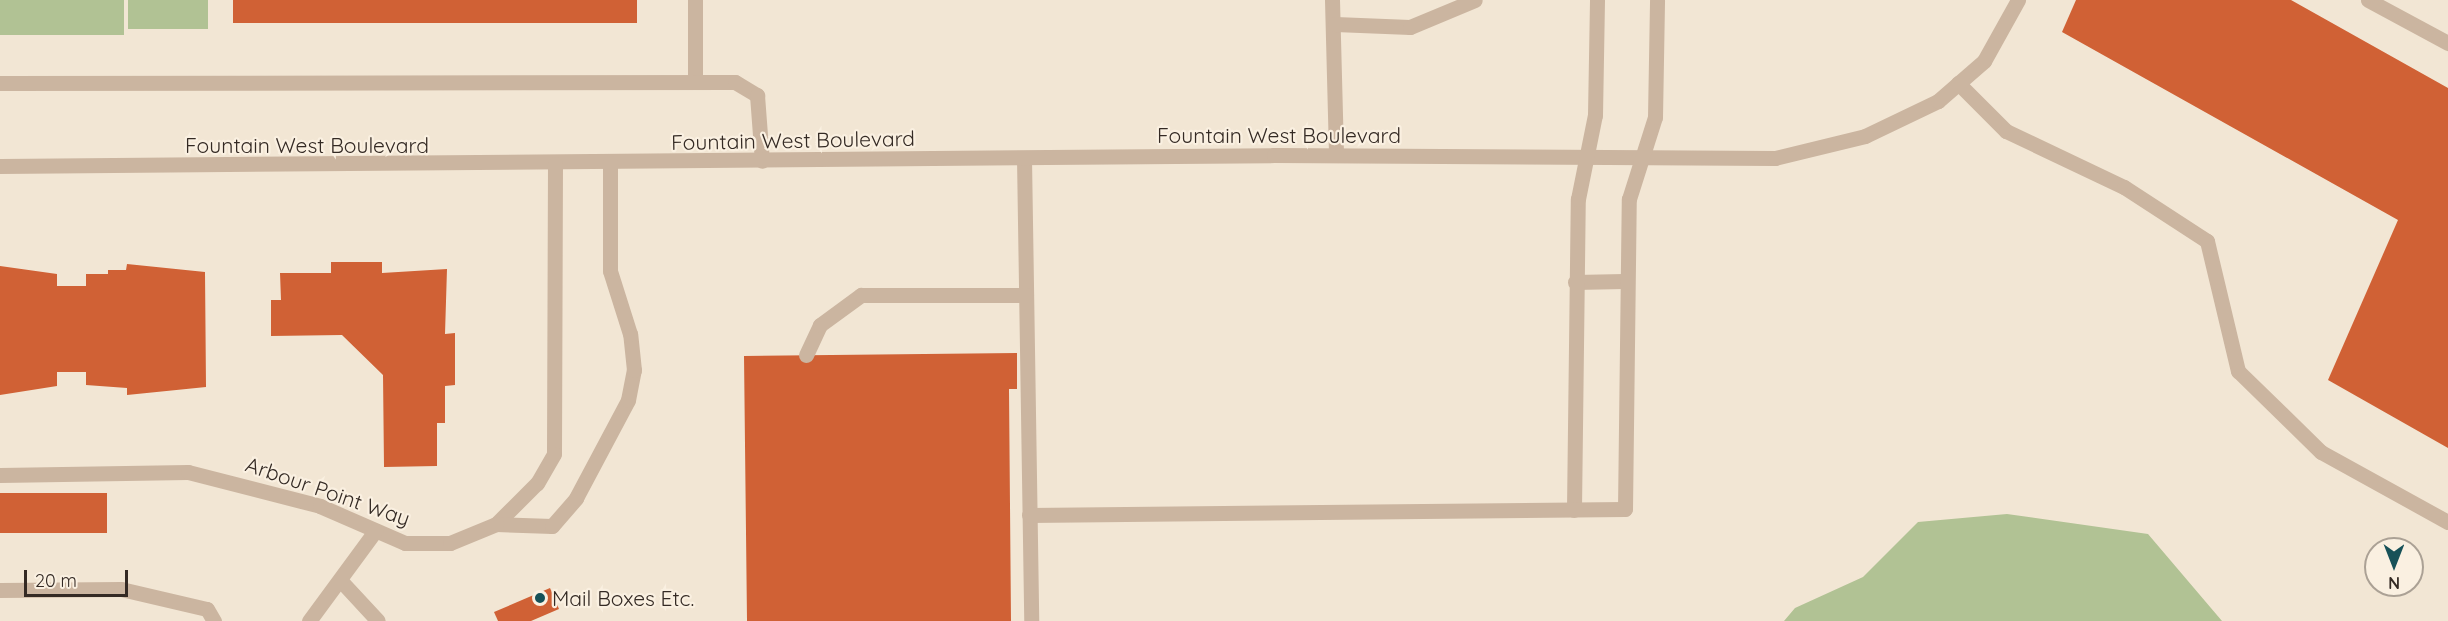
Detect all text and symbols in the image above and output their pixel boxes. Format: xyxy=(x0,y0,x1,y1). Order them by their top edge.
street label: Fountain West Boulevard xyxy=(1157,122,1401,148)
street label: Fountain West Boulevard xyxy=(671,125,915,155)
street label: Fountain West Boulevard xyxy=(185,132,429,158)
street label: Arbour Point Way xyxy=(243,451,413,531)
north arrow xyxy=(2364,537,2424,597)
scale bar xyxy=(27,558,130,596)
text: 20 m xyxy=(35,569,77,592)
text: N xyxy=(2388,573,2400,593)
place label: Mail Boxes Etc. xyxy=(552,585,694,611)
marker: Mail Boxes Etc. xyxy=(533,591,547,605)

